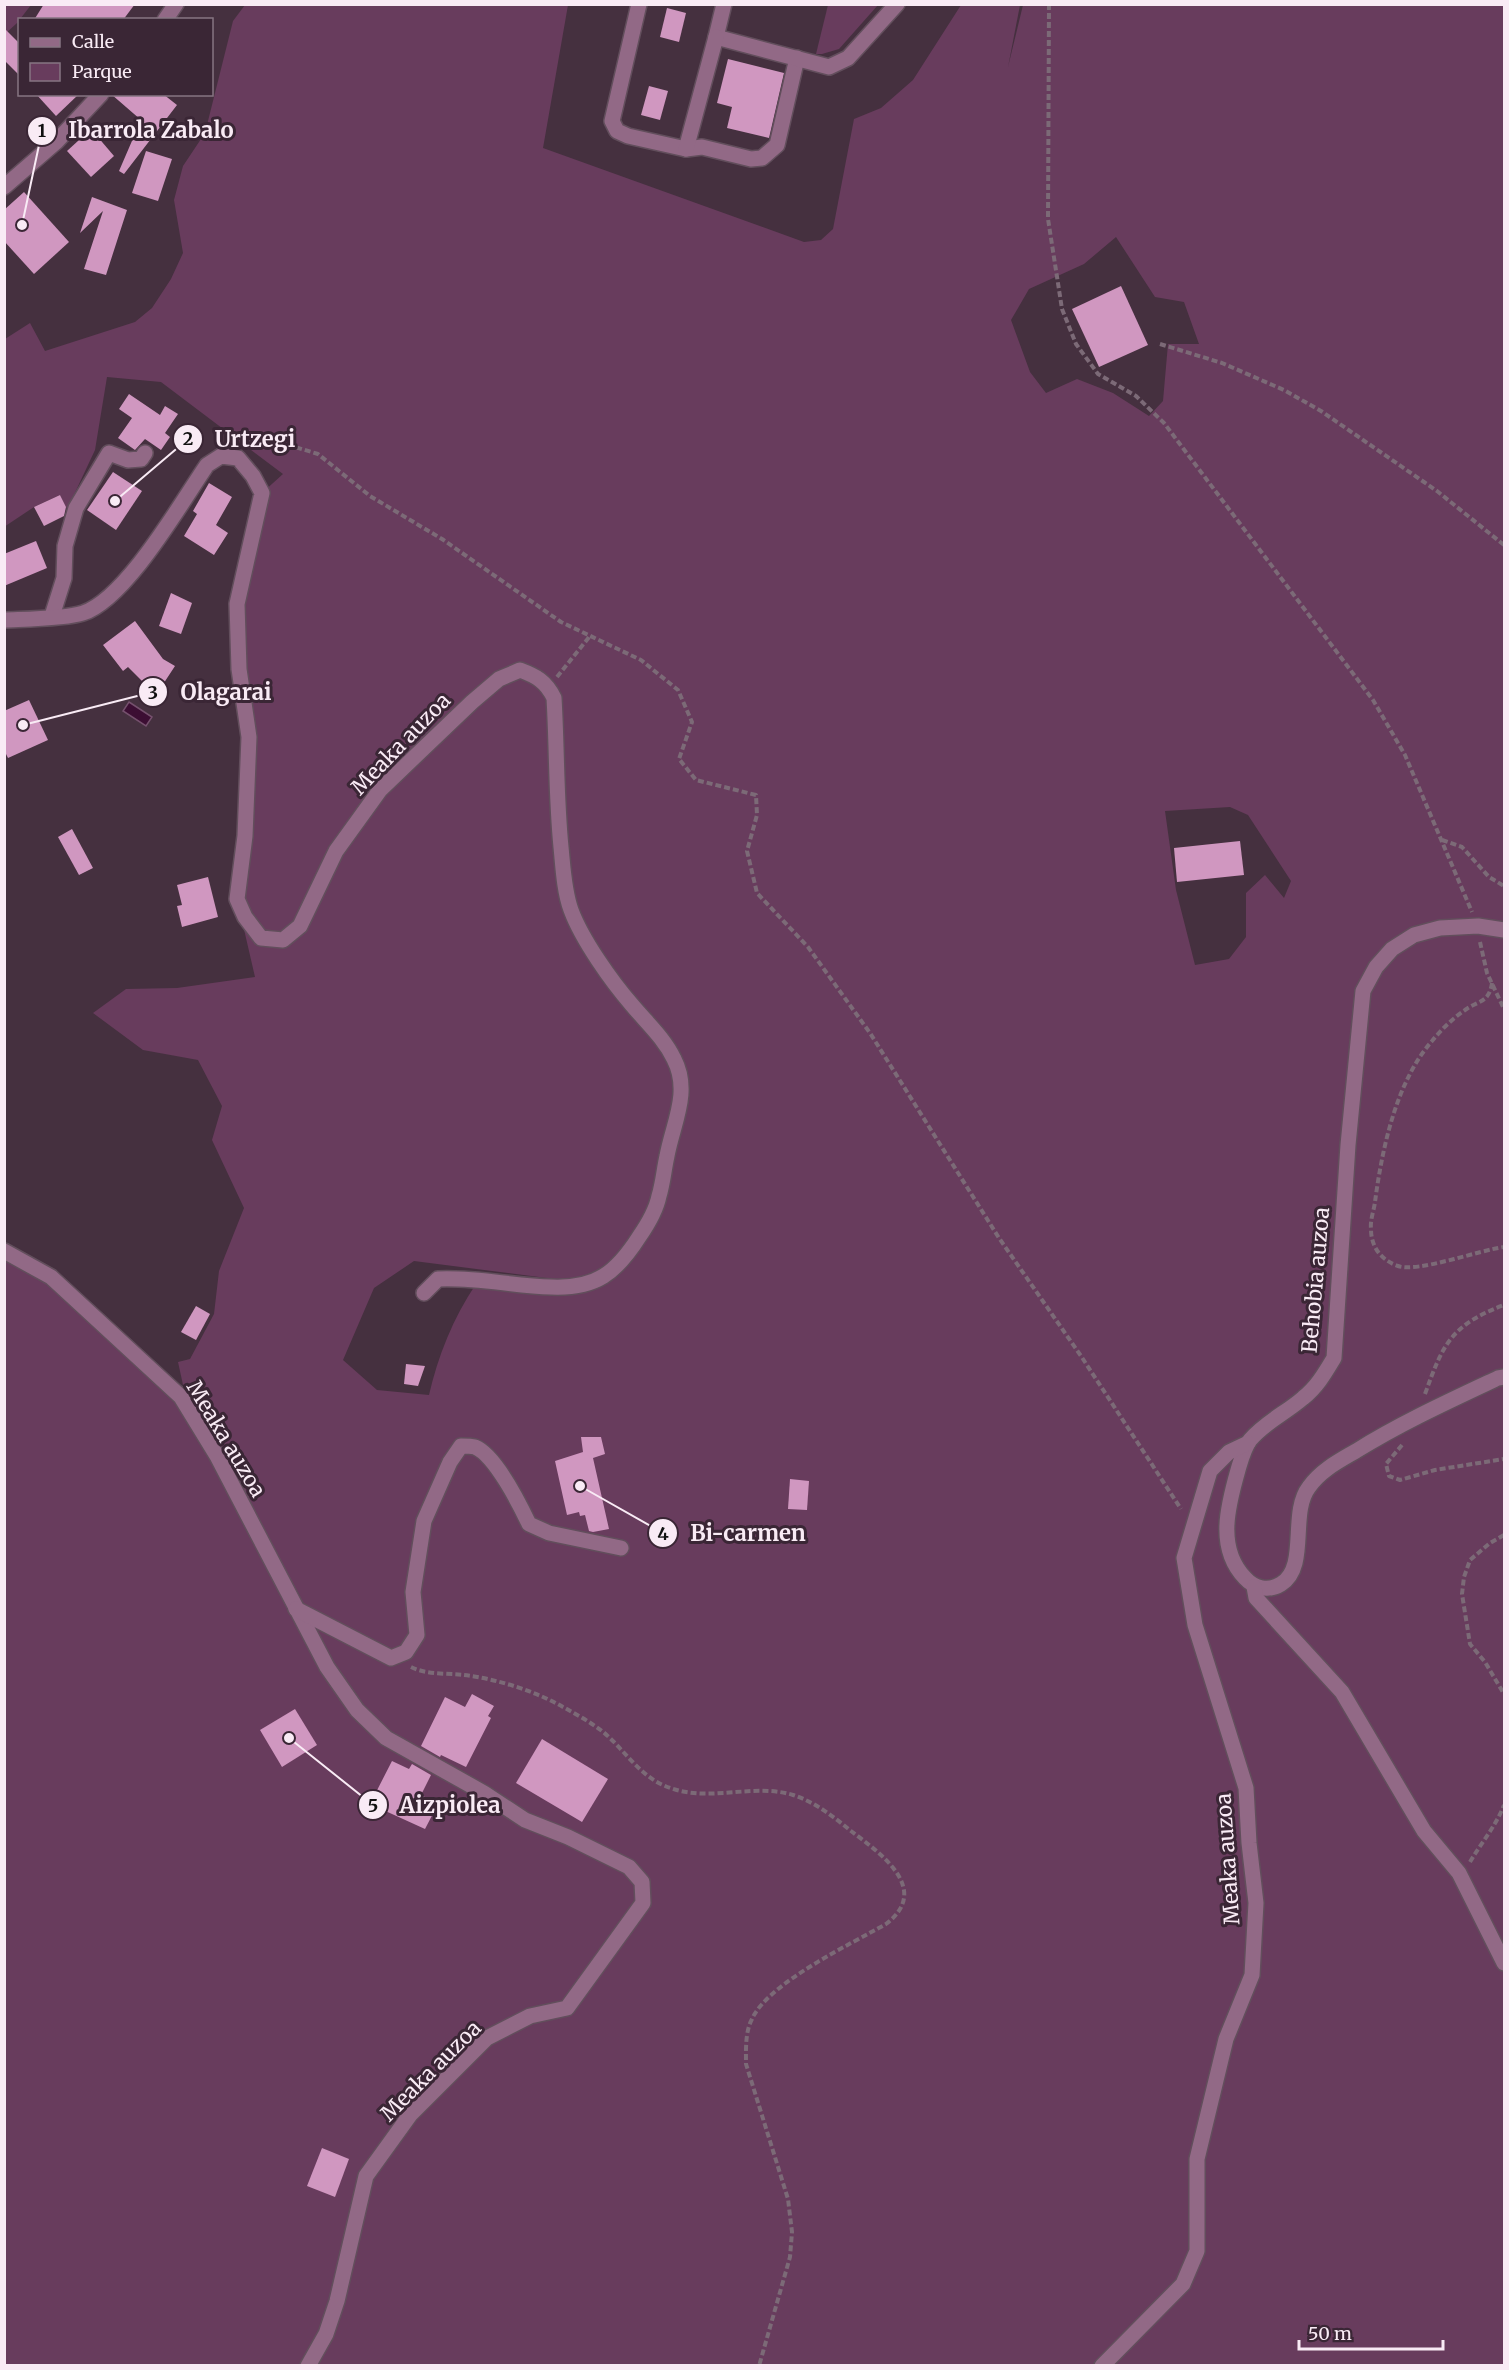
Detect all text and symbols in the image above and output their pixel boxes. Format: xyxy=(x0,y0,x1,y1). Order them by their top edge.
legend xyxy=(18,18,213,96)
text: Calle xyxy=(72,30,114,53)
text: Parque xyxy=(72,60,132,83)
callout: Ibarrola Zabalo xyxy=(27,111,246,151)
text: Ibarrola Zabalo xyxy=(68,116,234,144)
text: 1 xyxy=(38,119,46,142)
callout: Urtzegi xyxy=(173,419,307,459)
text: Urtzegi xyxy=(215,425,295,453)
text: 2 xyxy=(183,427,193,450)
callout: Olagarai xyxy=(138,672,283,712)
text: Olagarai xyxy=(181,678,271,706)
text: 3 xyxy=(148,681,158,704)
street label: Meaka auzoa xyxy=(345,687,456,800)
street label: Behobia auzoa xyxy=(1296,1206,1335,1354)
street label: Meaka auzoa xyxy=(181,1375,272,1502)
callout: Bi-carmen xyxy=(648,1513,818,1553)
text: Bi-carmen xyxy=(690,1519,806,1547)
text: 4 xyxy=(657,1522,669,1545)
callout: Aizpiolea xyxy=(358,1785,512,1825)
text: Aizpiolea xyxy=(399,1791,500,1819)
street label: Meaka auzoa xyxy=(1209,1792,1246,1926)
text: 5 xyxy=(368,1794,378,1817)
street label: Meaka auzoa xyxy=(375,2015,487,2127)
scale bar xyxy=(1299,2313,1443,2351)
text: 50 m xyxy=(1308,2322,1352,2345)

